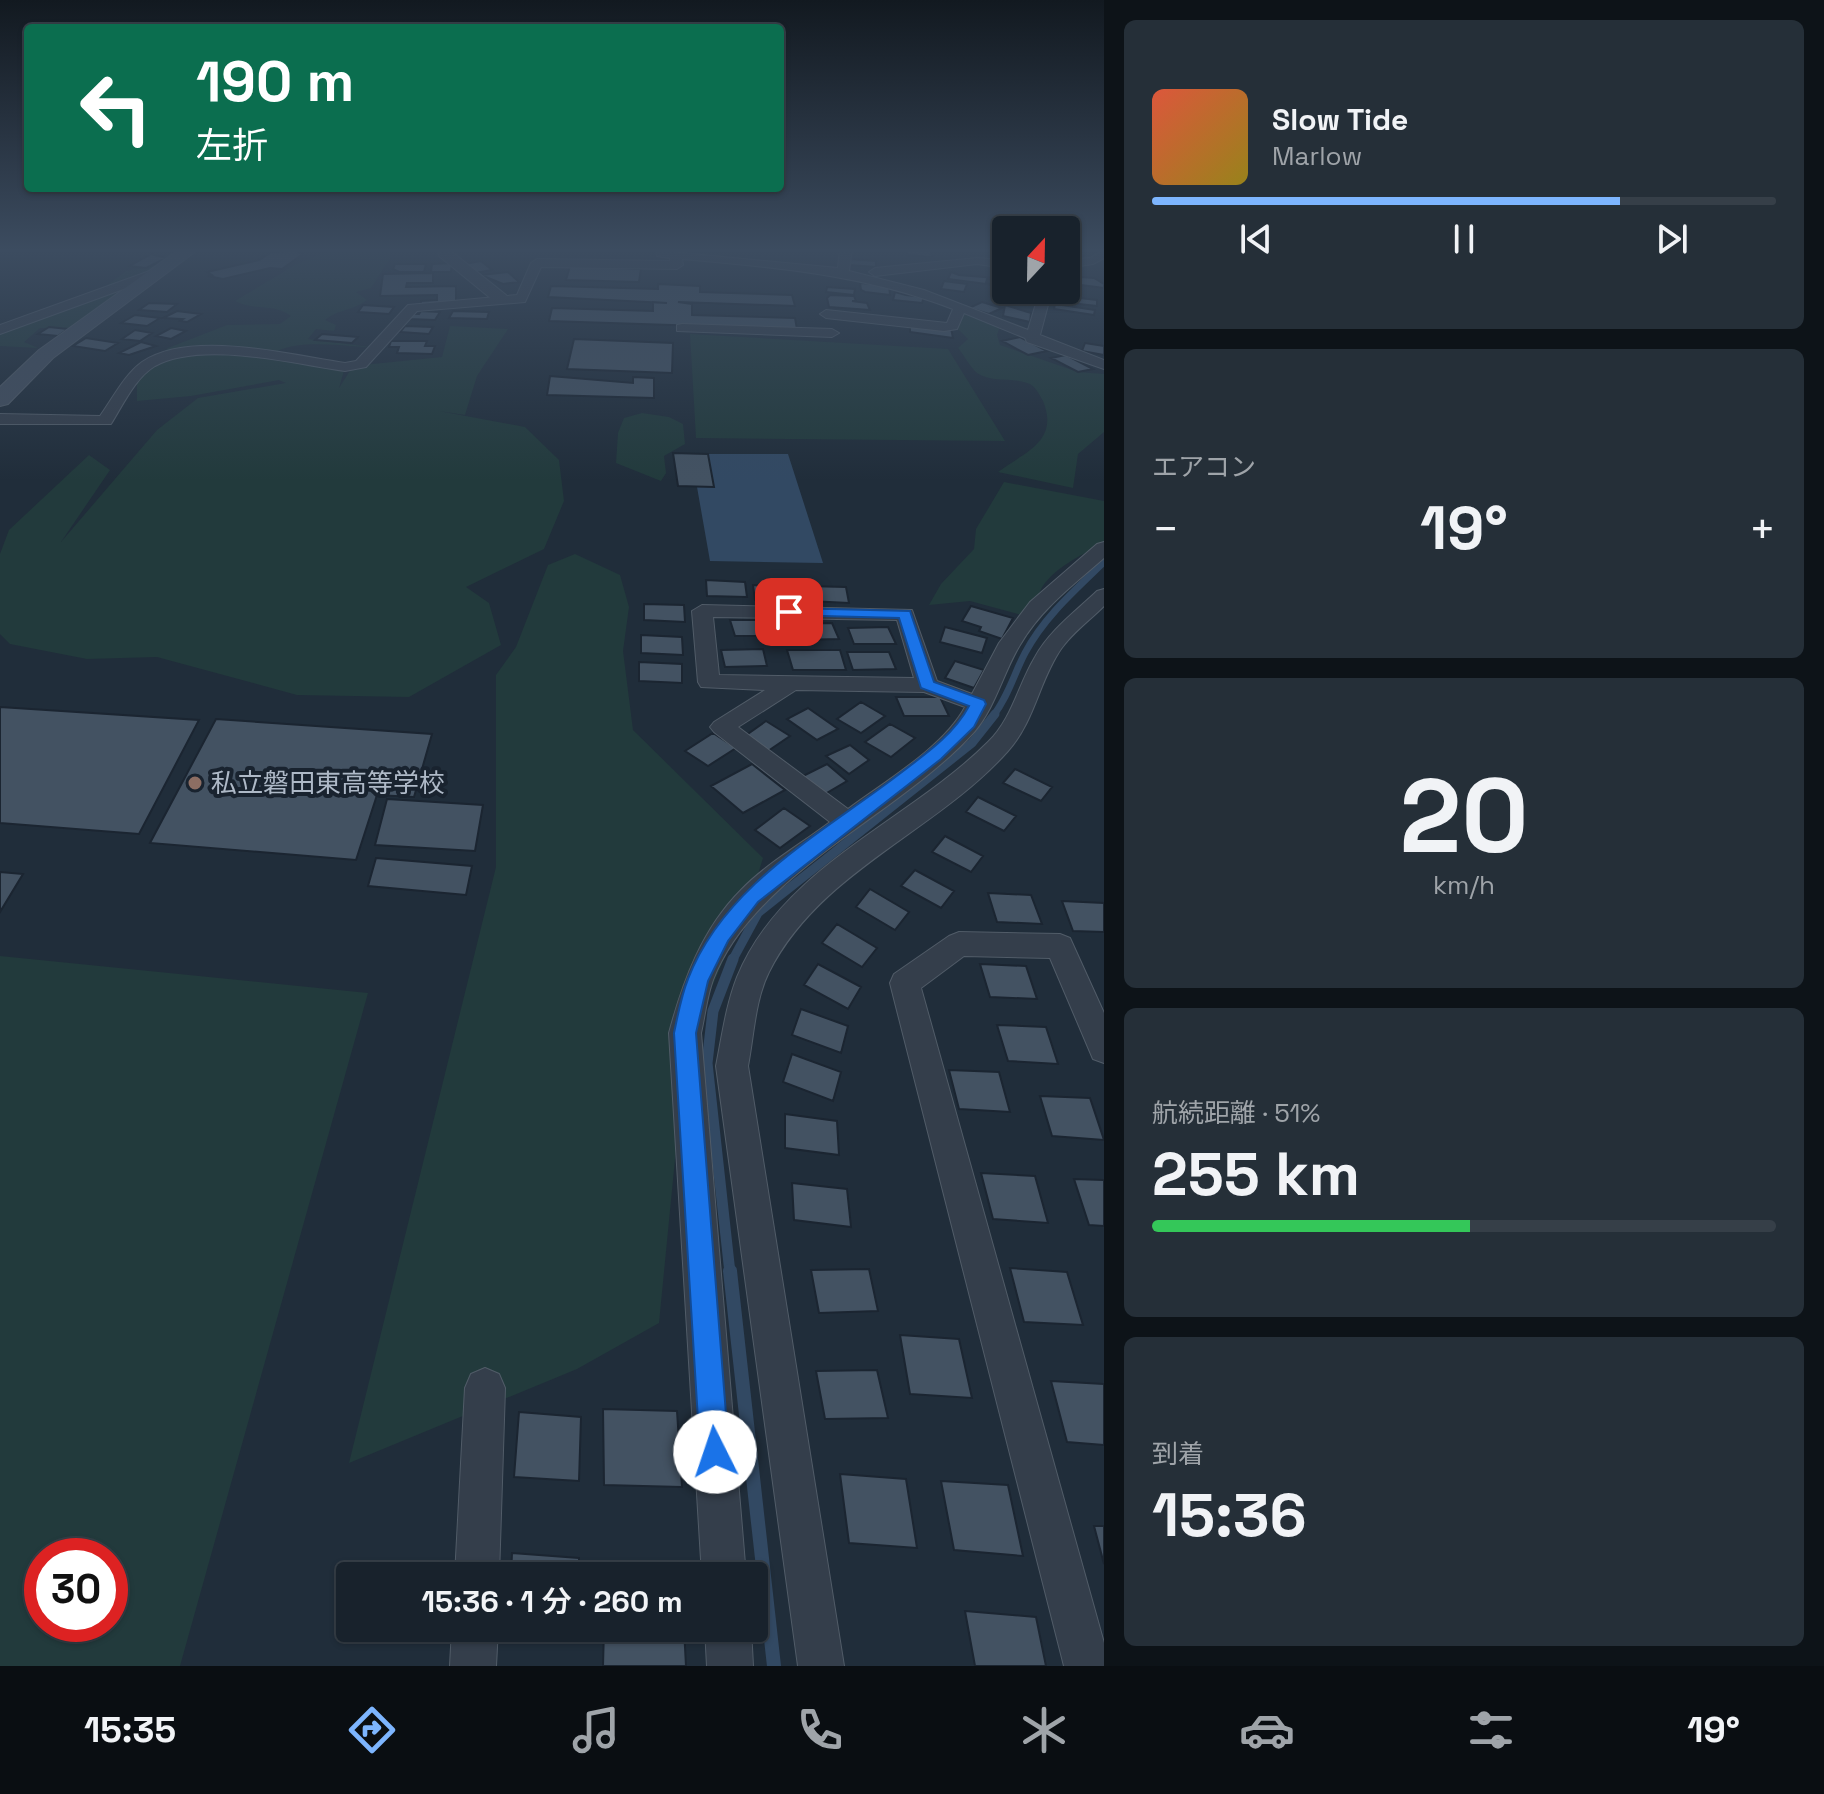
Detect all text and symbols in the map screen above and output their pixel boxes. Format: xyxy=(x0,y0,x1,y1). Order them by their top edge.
text: 190 m xyxy=(196,46,354,117)
icon: left xyxy=(64,56,168,160)
text: Slow Tide xyxy=(1272,100,1408,139)
text: 左折 xyxy=(196,123,268,169)
text: Marlow xyxy=(1272,139,1362,173)
north arrow xyxy=(992,216,1080,304)
map controls xyxy=(992,216,1080,304)
icon: previous xyxy=(1234,217,1278,261)
icon: pause xyxy=(1442,217,1486,261)
icon: next xyxy=(1650,217,1694,261)
text: エアコン xyxy=(1152,450,1256,484)
text: 19° xyxy=(1420,490,1508,567)
text: − xyxy=(1152,501,1179,557)
text: + xyxy=(1749,501,1776,557)
pin xyxy=(755,578,823,646)
icon: arrive xyxy=(767,590,811,634)
text: 20 xyxy=(1399,750,1529,882)
place label: 私立磐田東高等学校 xyxy=(211,766,445,800)
marker: 私立磐田東高等学校 xyxy=(186,774,204,792)
text: km/h xyxy=(1433,868,1495,902)
text: 航続距離 · 51% xyxy=(1152,1096,1320,1130)
text: 255 km xyxy=(1152,1136,1360,1213)
position arrow xyxy=(673,1410,757,1494)
text: 到着 xyxy=(1152,1437,1204,1471)
text: 15:36 xyxy=(1152,1477,1307,1554)
speed limit sign: 30 xyxy=(24,1538,128,1642)
text: 15:36 · 1 分 · 260 m xyxy=(421,1582,683,1621)
icon: directions xyxy=(344,1702,400,1758)
icon: music xyxy=(568,1702,624,1758)
icon: phone xyxy=(792,1702,848,1758)
icon: climate xyxy=(1016,1702,1072,1758)
icon: car xyxy=(1239,1702,1295,1758)
icon: filters xyxy=(1463,1702,1519,1758)
text: 15:35 xyxy=(84,1707,176,1753)
text: 19° xyxy=(1687,1707,1740,1753)

